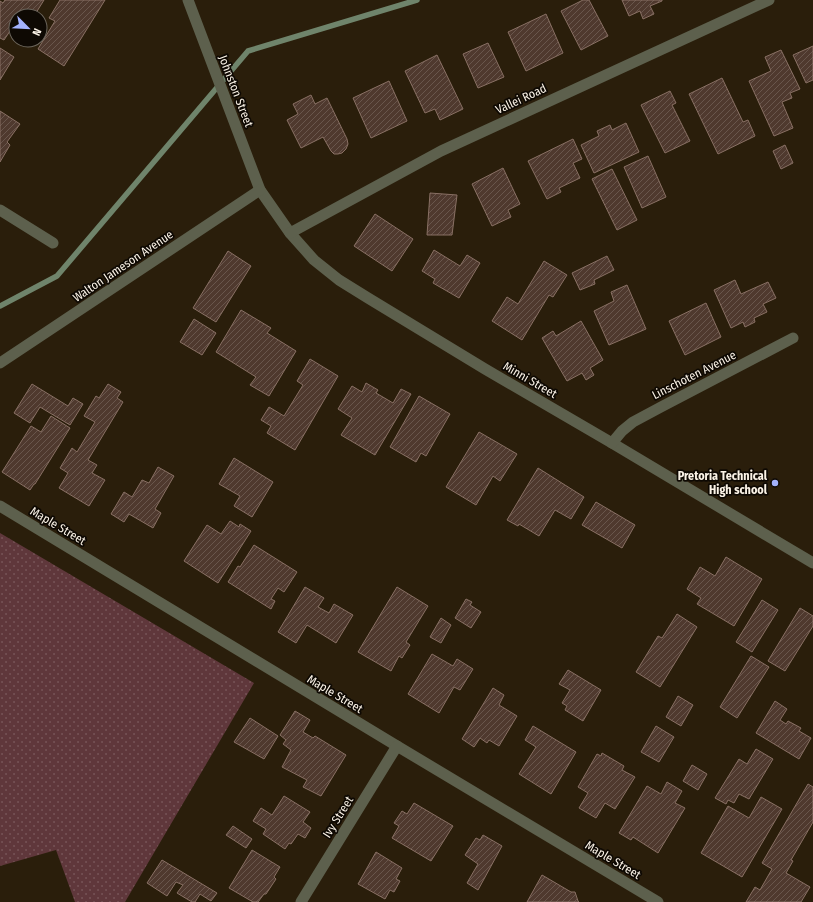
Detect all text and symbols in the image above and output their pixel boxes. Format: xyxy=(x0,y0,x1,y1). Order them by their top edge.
north arrow xyxy=(8,8,48,48)
text: N xyxy=(29,26,44,38)
street label: Johnston Street xyxy=(216,53,256,129)
street label: Vallei Road xyxy=(493,81,549,117)
street label: Walton Jameson Avenue xyxy=(70,227,176,305)
street label: Linschoten Avenue xyxy=(650,348,738,402)
street label: Minni Street xyxy=(501,359,559,401)
place label: Pretoria Technical High school xyxy=(678,469,768,497)
marker: Pretoria Technical High school xyxy=(770,478,780,488)
street label: Maple Street xyxy=(28,504,88,548)
street label: Maple Street xyxy=(305,672,365,716)
street label: Ivy Street xyxy=(320,794,356,840)
street label: Maple Street xyxy=(583,838,643,882)

